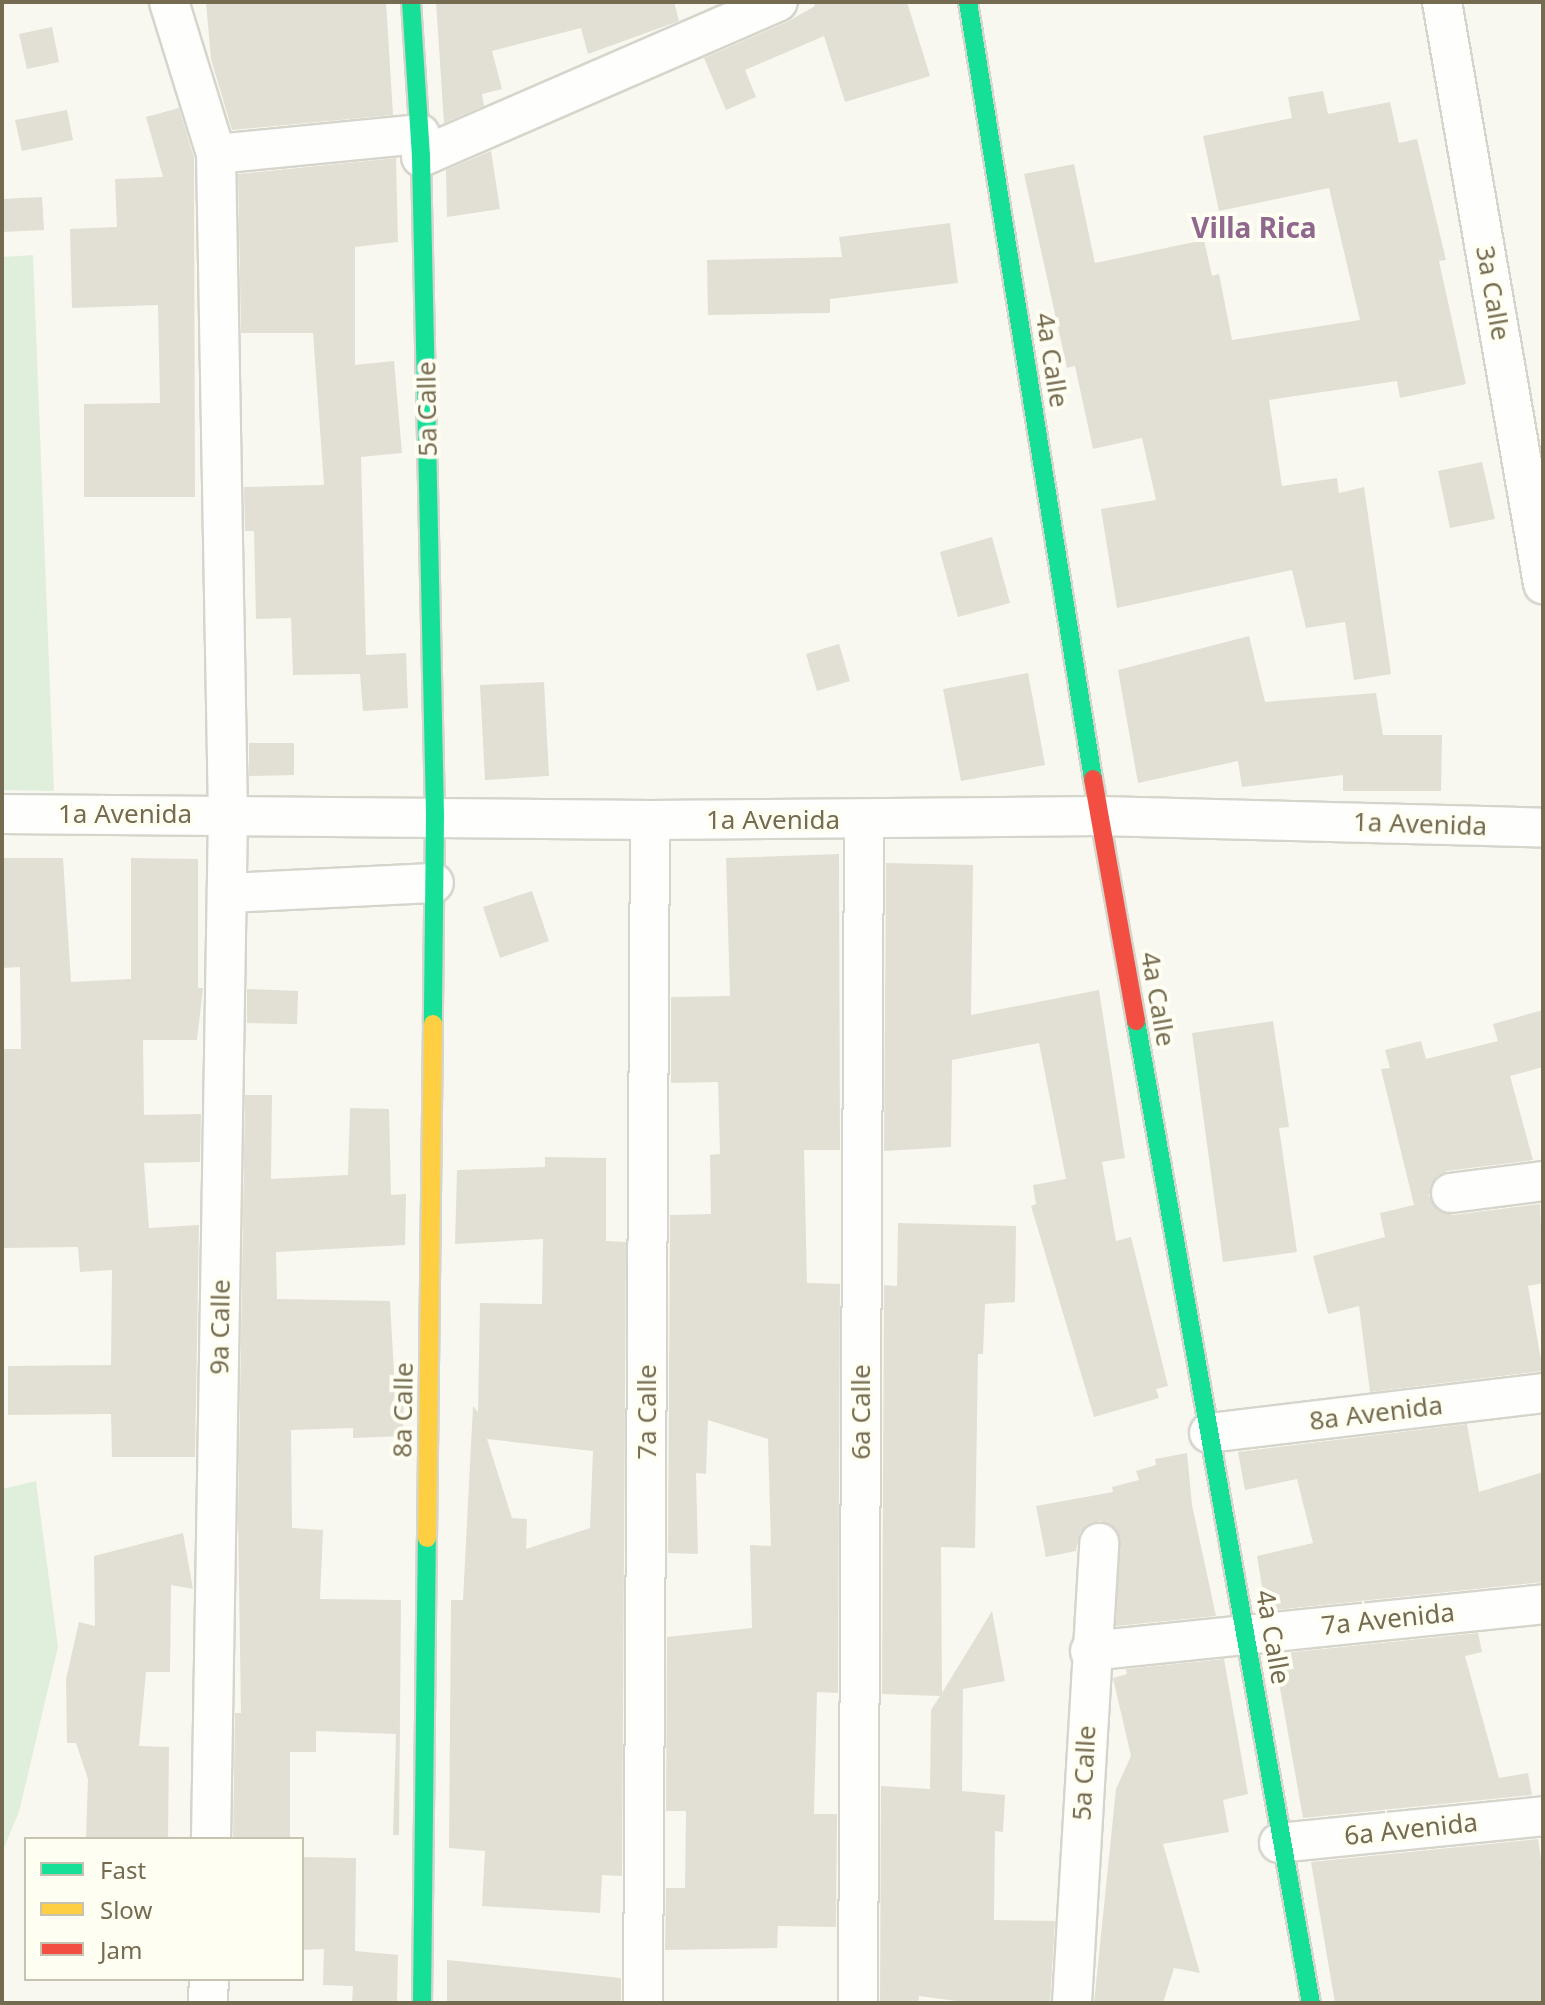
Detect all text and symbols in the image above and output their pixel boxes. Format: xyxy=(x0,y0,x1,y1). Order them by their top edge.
district label: Villa Rica xyxy=(1191,210,1317,244)
street label: 3a Calle xyxy=(1469,243,1517,343)
street label: 4a Calle xyxy=(1029,310,1075,410)
street label: 5a Calle xyxy=(411,361,443,457)
street label: 1a Avenida xyxy=(58,798,192,830)
street label: 1a Avenida xyxy=(706,804,840,836)
street label: 1a Avenida xyxy=(1352,806,1488,842)
street label: 4a Calle xyxy=(1134,949,1182,1049)
street label: 9a Calle xyxy=(204,1279,236,1375)
street label: 8a Calle xyxy=(387,1362,419,1458)
street label: 7a Calle xyxy=(631,1364,663,1460)
street label: 6a Calle xyxy=(845,1364,877,1460)
street label: 8a Avenida xyxy=(1308,1389,1444,1437)
street label: 4a Calle xyxy=(1249,1587,1297,1687)
street label: 7a Avenida xyxy=(1320,1596,1456,1642)
street label: 5a Calle xyxy=(1066,1725,1102,1821)
street label: 6a Avenida xyxy=(1343,1806,1479,1852)
legend xyxy=(24,1837,304,1981)
text: Fast xyxy=(100,1853,146,1886)
text: Slow xyxy=(100,1893,152,1926)
text: Jam xyxy=(100,1933,142,1966)

